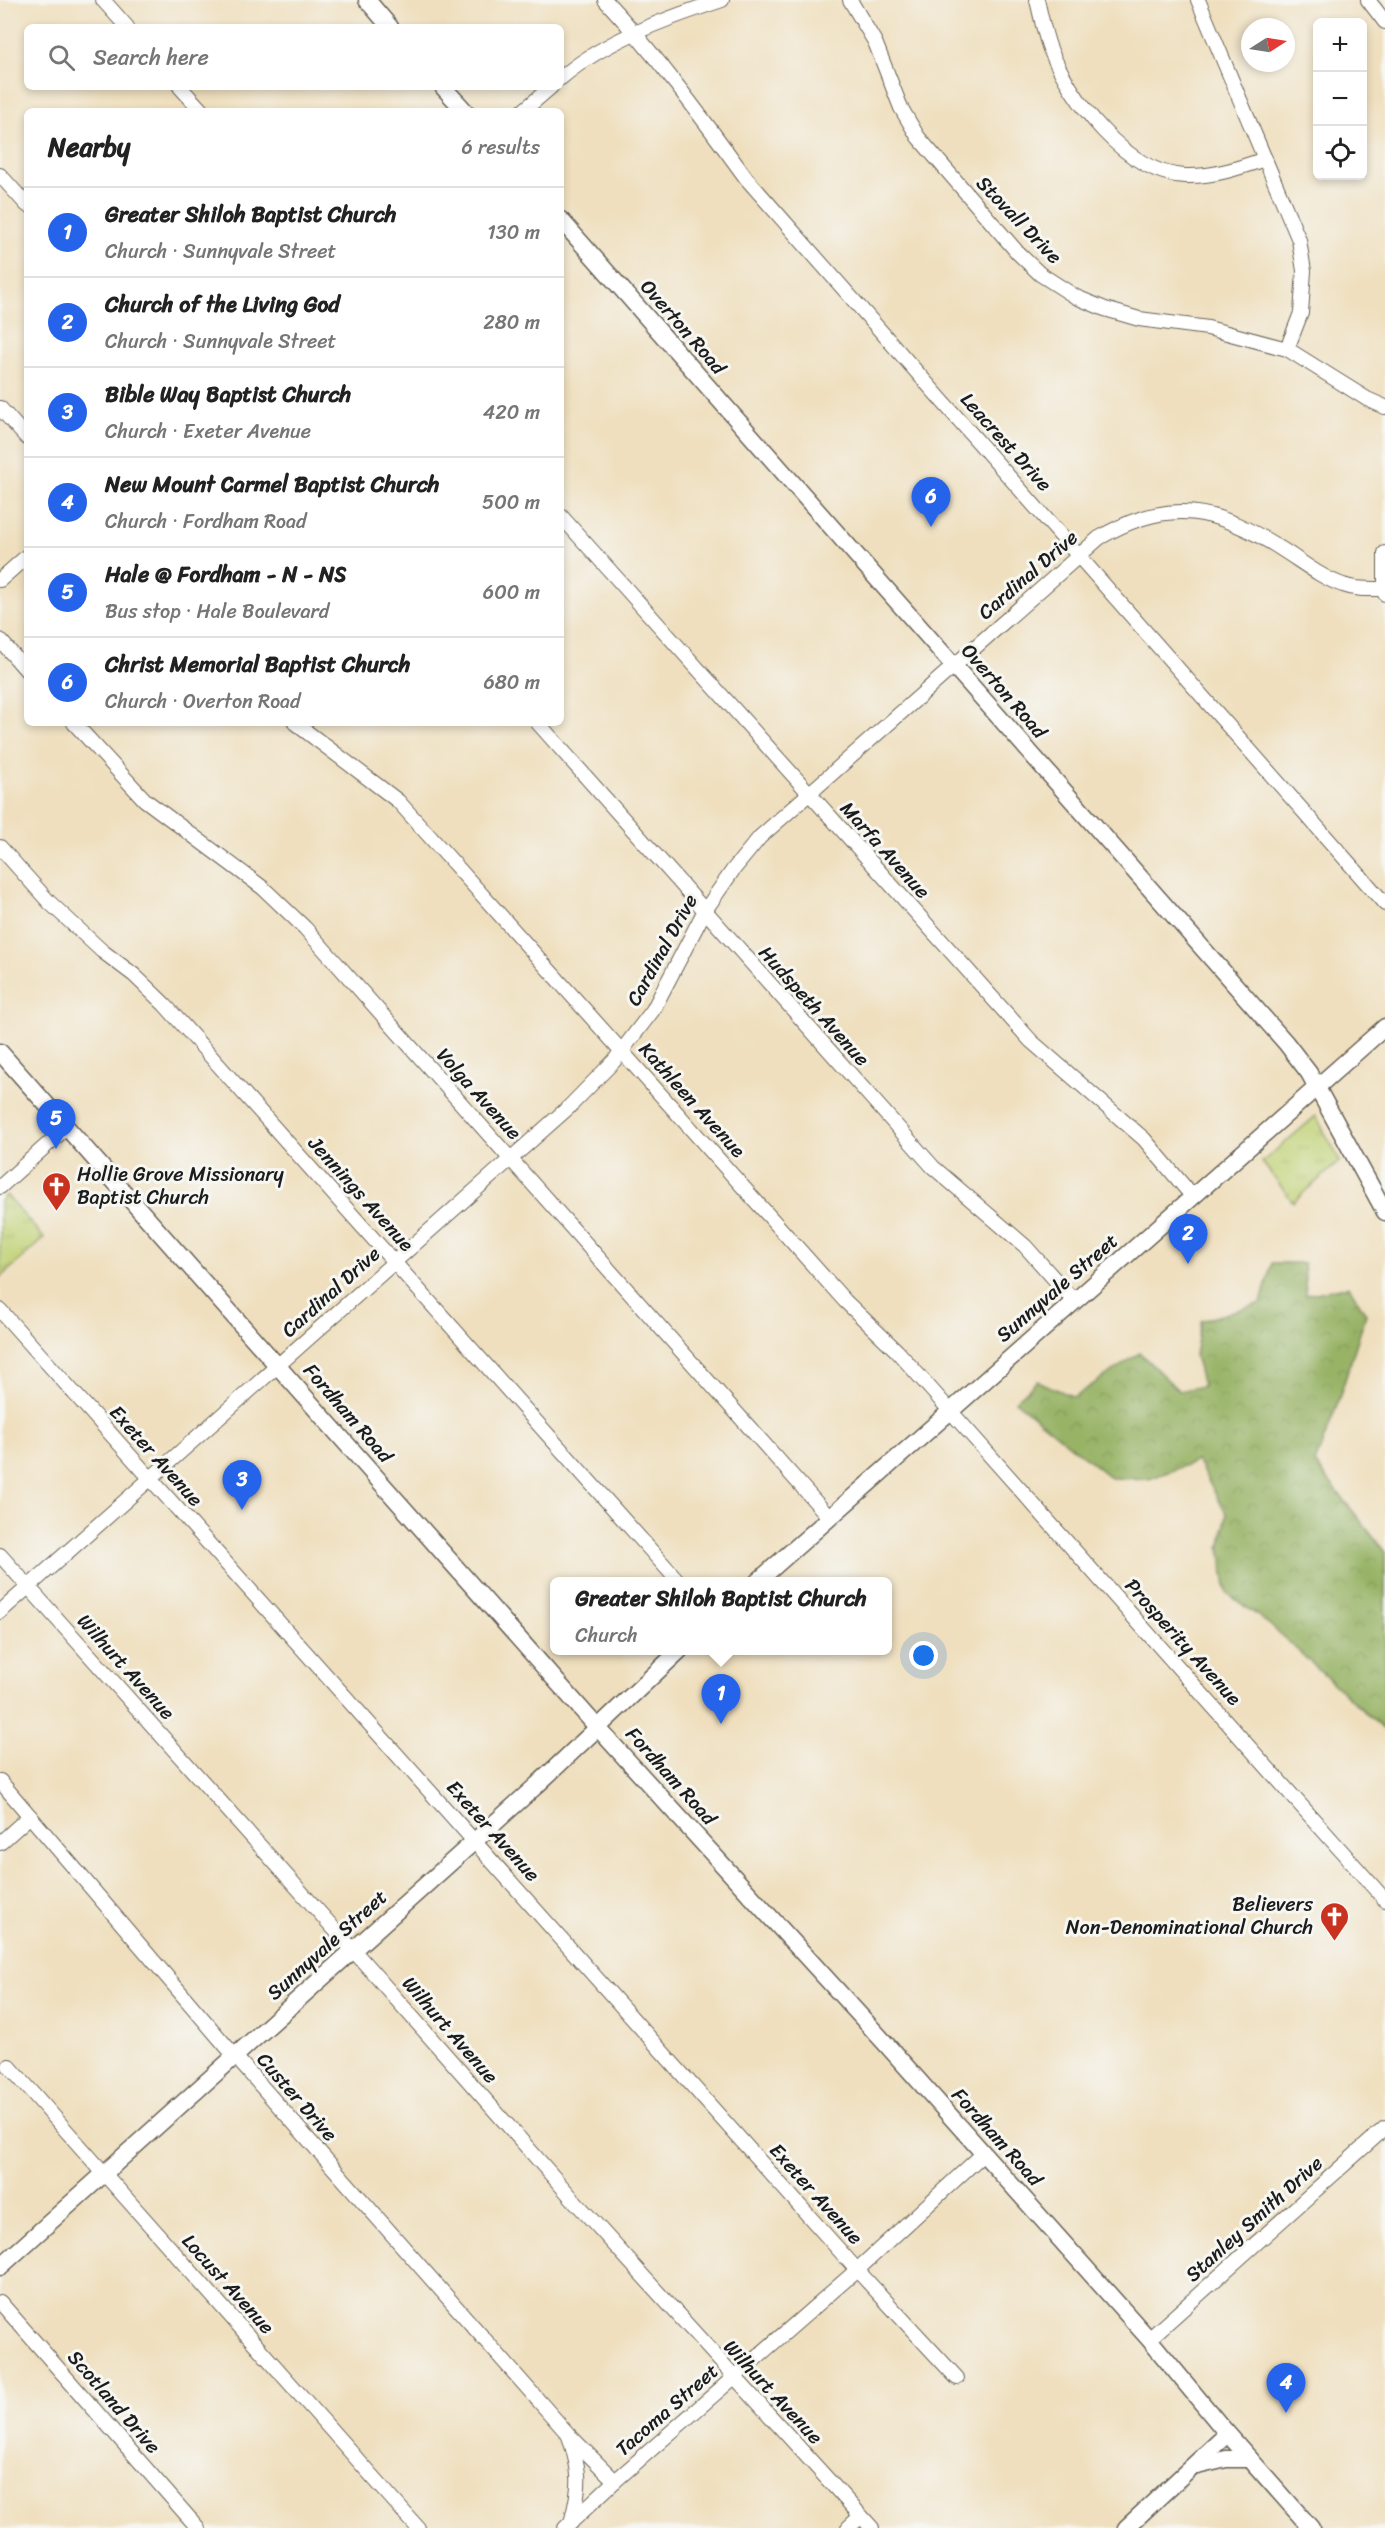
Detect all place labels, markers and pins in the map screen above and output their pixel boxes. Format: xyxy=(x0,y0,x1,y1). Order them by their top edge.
pin: 6 xyxy=(912,478,950,527)
pin: 5 xyxy=(36,1100,76,1149)
place label: Hollie Grove Missionary Baptist Church xyxy=(77,1157,284,1215)
church icon: Hollie Grove Missionary Baptist Church xyxy=(40,1170,72,1212)
pin: 2 xyxy=(1168,1214,1208,1264)
pin: 3 xyxy=(222,1460,262,1510)
pin: 1 xyxy=(702,1674,740,1724)
place label: Believers Non-Denominational Church xyxy=(1066,1887,1314,1945)
church icon: Believers Non-Denominational Church xyxy=(1318,1900,1350,1942)
pin: 4 xyxy=(1266,2364,1306,2413)

